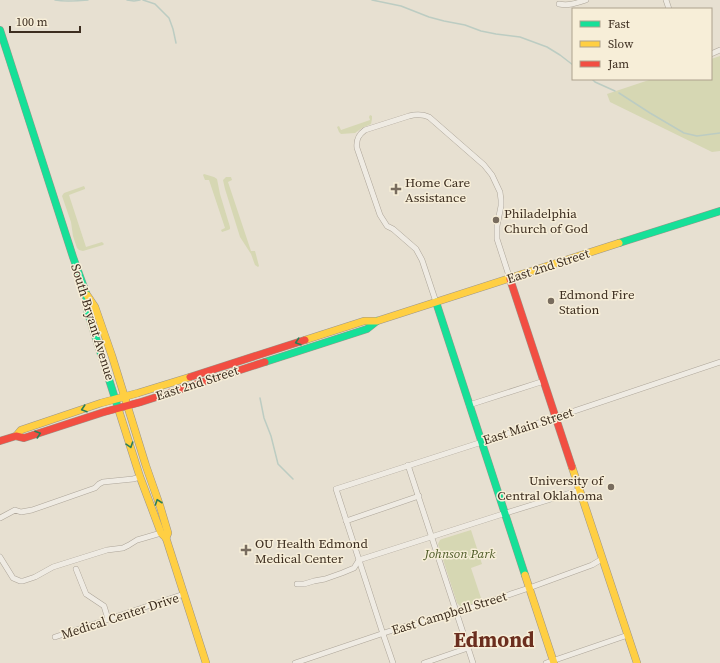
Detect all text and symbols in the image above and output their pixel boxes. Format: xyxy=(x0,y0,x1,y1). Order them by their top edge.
scale bar xyxy=(10,8,80,34)
legend xyxy=(572,8,712,80)
text: 100 m xyxy=(16,14,48,30)
text: Fast xyxy=(608,16,630,32)
text: Slow xyxy=(608,36,634,52)
text: Jam xyxy=(607,56,629,72)
place label: Home Care Assistance xyxy=(405,174,471,206)
marker: Home Care Assistance xyxy=(390,183,402,195)
place label: Philadelphia Church of God xyxy=(504,205,589,237)
marker: Philadelphia Church of God xyxy=(491,215,501,225)
street label: East 2nd Street xyxy=(505,244,592,287)
street label: South Bryant Avenue xyxy=(67,262,119,383)
place label: Edmond Fire Station xyxy=(559,286,635,318)
marker: Edmond Fire Station xyxy=(546,296,556,306)
one-way arrow xyxy=(295,338,302,346)
street label: East 2nd Street xyxy=(154,361,241,404)
street label: East Main Street xyxy=(481,403,576,449)
one-way arrow xyxy=(80,404,87,413)
one-way arrow xyxy=(34,430,41,438)
one-way arrow xyxy=(125,442,134,449)
place label: University of Central Oklahoma xyxy=(497,472,604,504)
marker: University of Central Oklahoma xyxy=(606,482,616,492)
one-way arrow xyxy=(155,498,163,505)
place label: OU Health Edmond Medical Center xyxy=(255,535,368,567)
marker: OU Health Edmond Medical Center xyxy=(240,544,252,556)
park label: Johnson Park xyxy=(423,545,496,562)
street label: East Campbell Street xyxy=(389,587,509,639)
street label: Medical Center Drive xyxy=(59,589,181,643)
district label: Edmond xyxy=(453,625,535,654)

